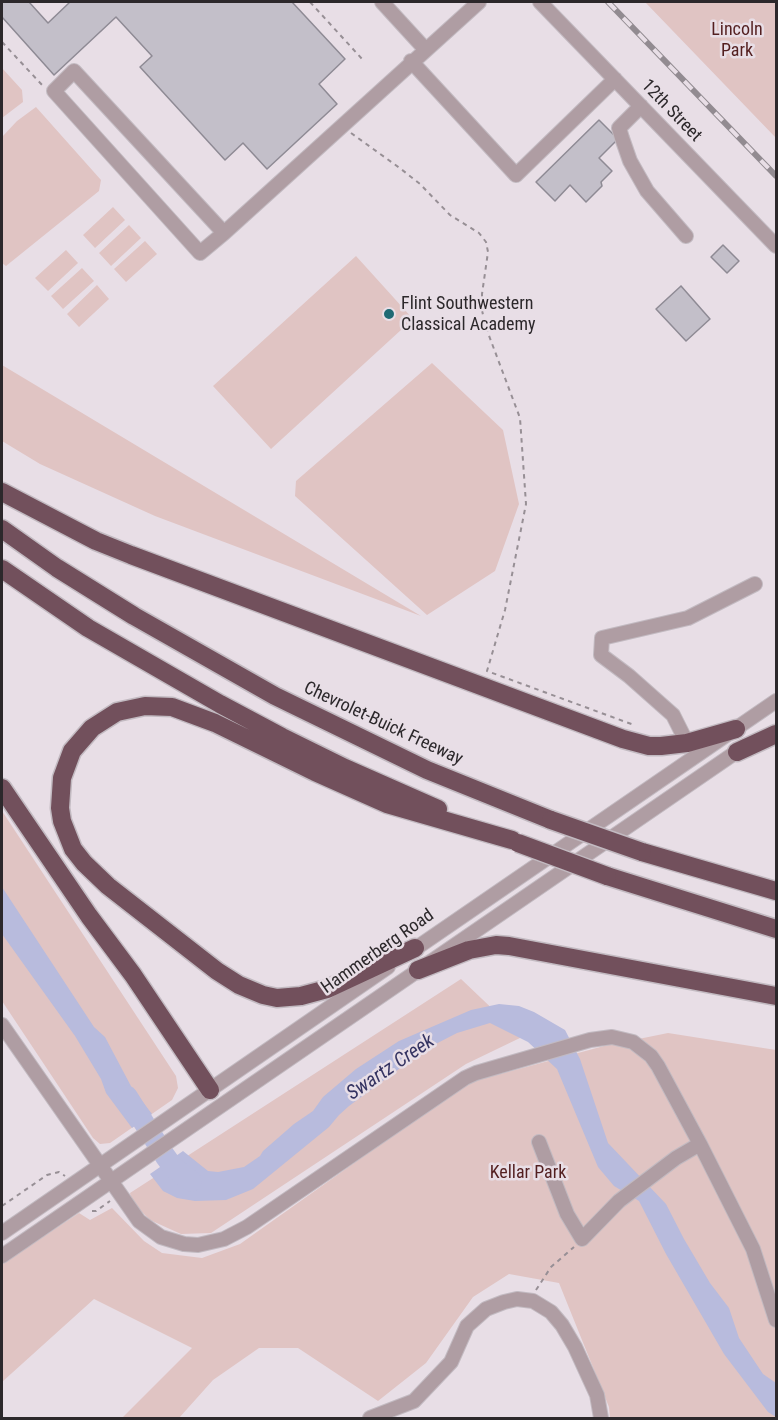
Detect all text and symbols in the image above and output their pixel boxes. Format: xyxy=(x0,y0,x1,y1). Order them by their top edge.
park label: Lincoln Park xyxy=(711,19,763,62)
street label: 12th Street xyxy=(636,75,706,147)
place label: Flint Southwestern Classical Academy xyxy=(401,293,535,336)
marker: Flint Southwestern Classical Academy xyxy=(382,307,396,321)
street label: Chevrolet-Buick Freeway xyxy=(300,678,466,770)
street label: Hammerberg Road xyxy=(317,905,439,999)
water label: Swartz Creek xyxy=(343,1030,439,1106)
park label: Kellar Park xyxy=(490,1162,566,1184)

